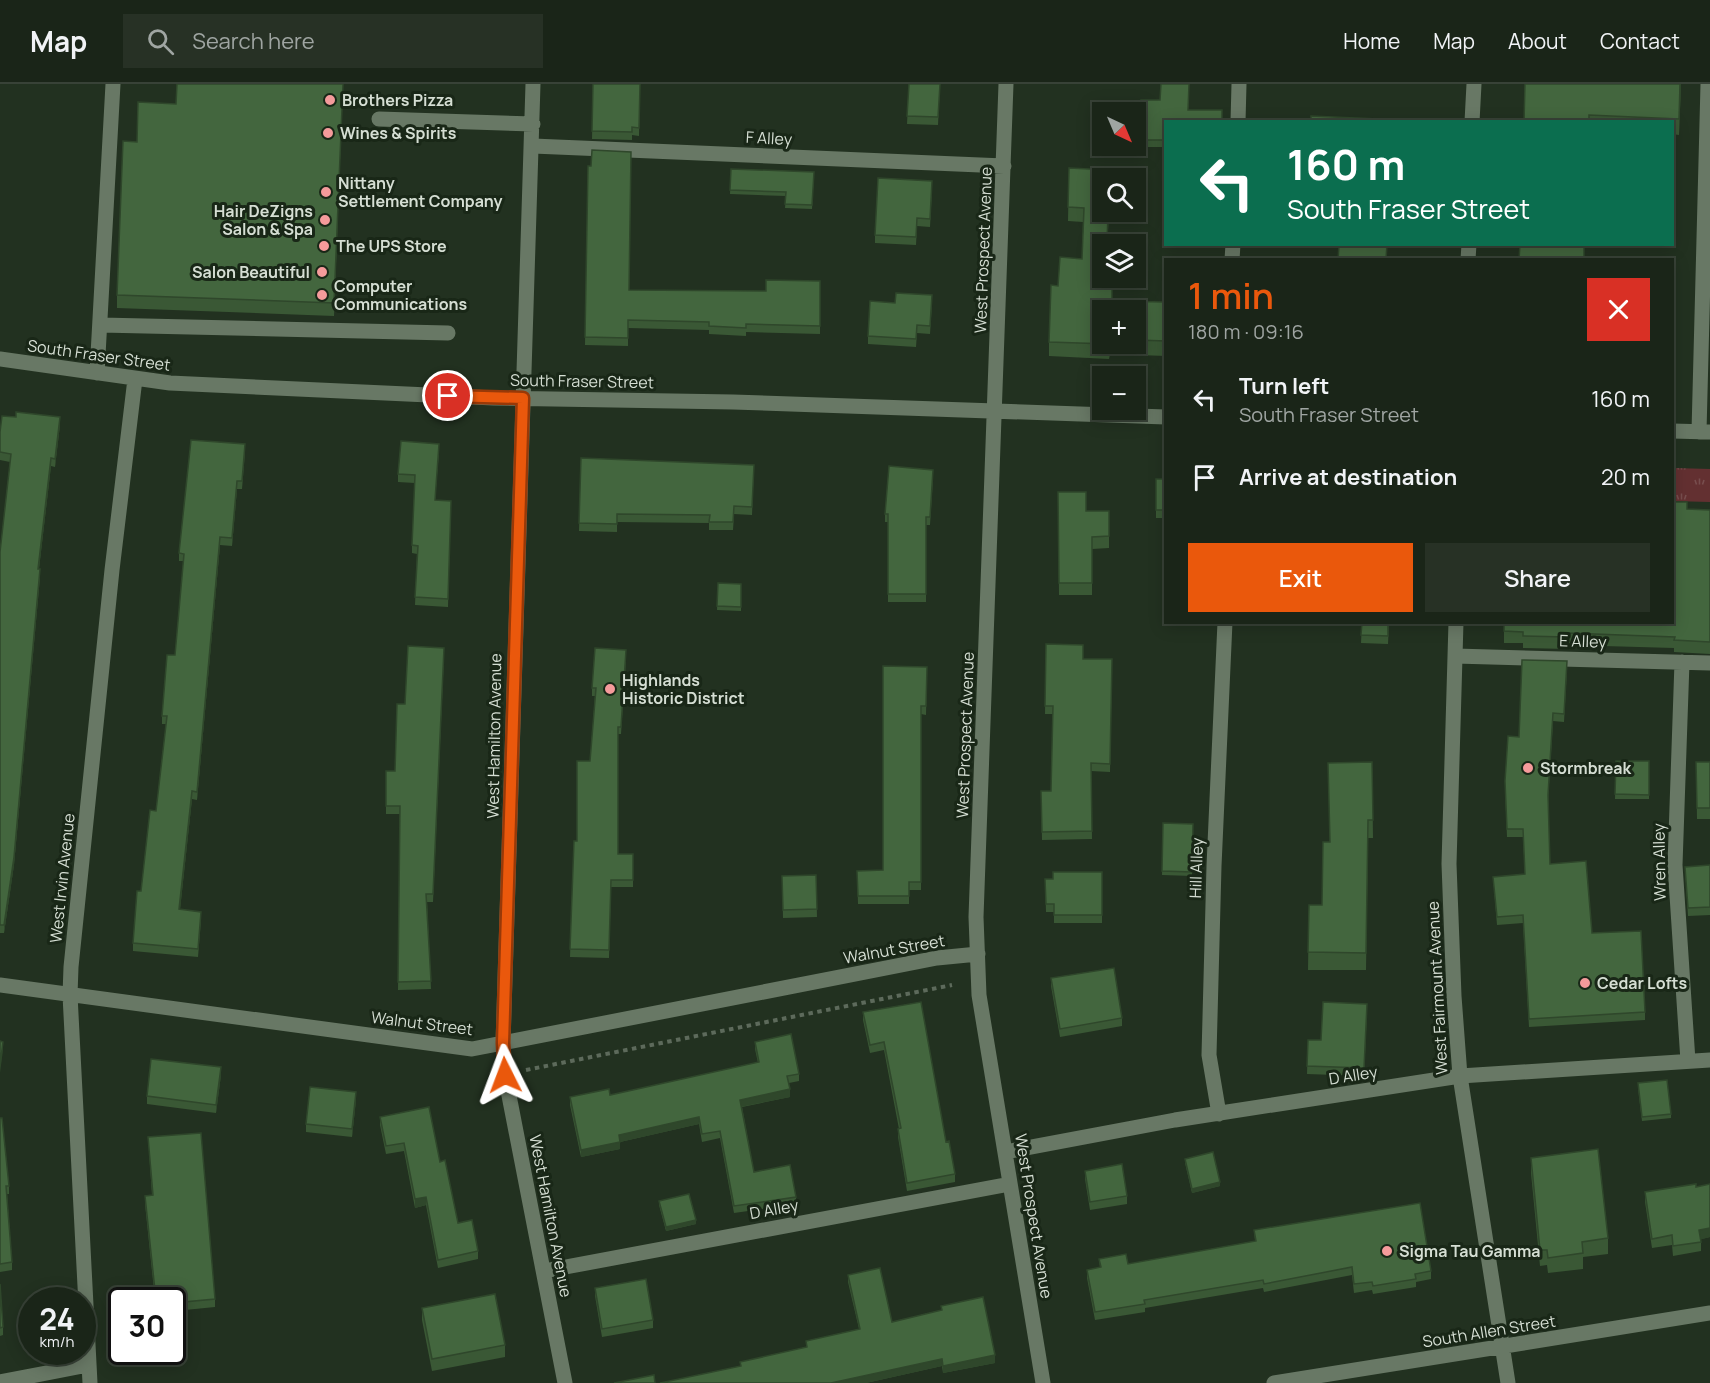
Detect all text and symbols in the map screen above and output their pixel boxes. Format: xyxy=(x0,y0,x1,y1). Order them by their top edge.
search box xyxy=(123,14,543,68)
text: Map xyxy=(30,22,87,60)
icon: search xyxy=(144,25,177,58)
text: Search here xyxy=(192,26,315,56)
text: Home xyxy=(1343,27,1400,55)
text: Map xyxy=(1433,27,1475,55)
text: About xyxy=(1508,27,1567,55)
text: Contact xyxy=(1600,27,1680,55)
place label: Brothers Pizza xyxy=(342,89,453,111)
marker: Brothers Pizza xyxy=(323,93,337,107)
north arrow xyxy=(1092,102,1146,156)
map controls xyxy=(1092,102,1146,420)
place label: Wines & Spirits xyxy=(340,122,457,144)
marker: Wines & Spirits xyxy=(321,126,335,140)
street label: F Alley xyxy=(745,126,793,150)
text: 160 m xyxy=(1287,135,1405,193)
icon: left xyxy=(1188,144,1266,222)
street label: West Prospect Avenue xyxy=(969,166,997,334)
button: search xyxy=(1092,168,1146,222)
place label: Nittany Settlement Company xyxy=(338,172,503,212)
marker: Nittany Settlement Company xyxy=(319,185,333,199)
text: South Fraser Street xyxy=(1287,190,1530,227)
place label: Hair DeZigns Salon & Spa xyxy=(214,200,313,240)
marker: Hair DeZigns Salon & Spa xyxy=(318,213,332,227)
button: layers xyxy=(1092,234,1146,288)
place label: The UPS Store xyxy=(336,235,447,257)
marker: The UPS Store xyxy=(317,239,331,253)
place label: Salon Beautiful xyxy=(192,261,310,283)
marker: Salon Beautiful xyxy=(315,265,329,279)
text: 1 min xyxy=(1188,271,1274,320)
place label: Computer Communications xyxy=(334,275,468,315)
button: close xyxy=(1587,278,1650,341)
marker: Computer Communications xyxy=(315,288,329,302)
button: + xyxy=(1092,300,1146,354)
text: 180 m · 09:16 xyxy=(1188,318,1304,345)
street label: South Fraser Street xyxy=(26,334,172,376)
button: − xyxy=(1092,366,1146,420)
street label: South Fraser Street xyxy=(510,369,654,393)
pin xyxy=(422,370,473,421)
text: Turn left xyxy=(1239,371,1329,401)
icon: arrive xyxy=(431,379,464,412)
icon: left xyxy=(1188,383,1221,416)
text: 160 m xyxy=(1591,384,1650,414)
text: South Fraser Street xyxy=(1239,401,1419,428)
icon: arrive xyxy=(1188,461,1221,494)
text: Arrive at destination xyxy=(1239,462,1457,492)
text: 20 m xyxy=(1601,462,1650,492)
button: Exit xyxy=(1188,543,1413,612)
button: Share xyxy=(1425,543,1650,612)
street label: E Alley xyxy=(1559,629,1608,653)
street label: West Prospect Avenue xyxy=(951,651,979,819)
street label: West Hamilton Avenue xyxy=(482,653,506,819)
place label: Highlands Historic District xyxy=(622,669,745,709)
marker: Highlands Historic District xyxy=(603,682,617,696)
place label: Stormbreak xyxy=(1540,757,1631,779)
marker: Stormbreak xyxy=(1521,761,1535,775)
street label: West Irvin Avenue xyxy=(44,812,80,944)
street label: Wren Alley xyxy=(1647,822,1671,901)
street label: Hill Alley xyxy=(1184,837,1208,899)
street label: West Fairmount Avenue xyxy=(1421,901,1453,1075)
street label: Walnut Street xyxy=(842,929,946,969)
place label: Cedar Lofts xyxy=(1597,972,1688,994)
marker: Cedar Lofts xyxy=(1578,976,1592,990)
street label: Walnut Street xyxy=(370,1006,474,1040)
position arrow xyxy=(473,1043,537,1107)
street label: D Alley xyxy=(1327,1060,1380,1090)
street label: West Prospect Avenue xyxy=(1010,1132,1058,1300)
street label: West Hamilton Avenue xyxy=(524,1133,578,1299)
street label: D Alley xyxy=(748,1194,801,1224)
place label: Sigma Tau Gamma xyxy=(1399,1240,1541,1262)
marker: Sigma Tau Gamma xyxy=(1380,1244,1394,1258)
speed limit sign: 30 xyxy=(108,1287,186,1365)
text: 24 xyxy=(39,1298,75,1339)
street label: South Allen Street xyxy=(1421,1310,1557,1352)
text: km/h xyxy=(40,1331,74,1352)

